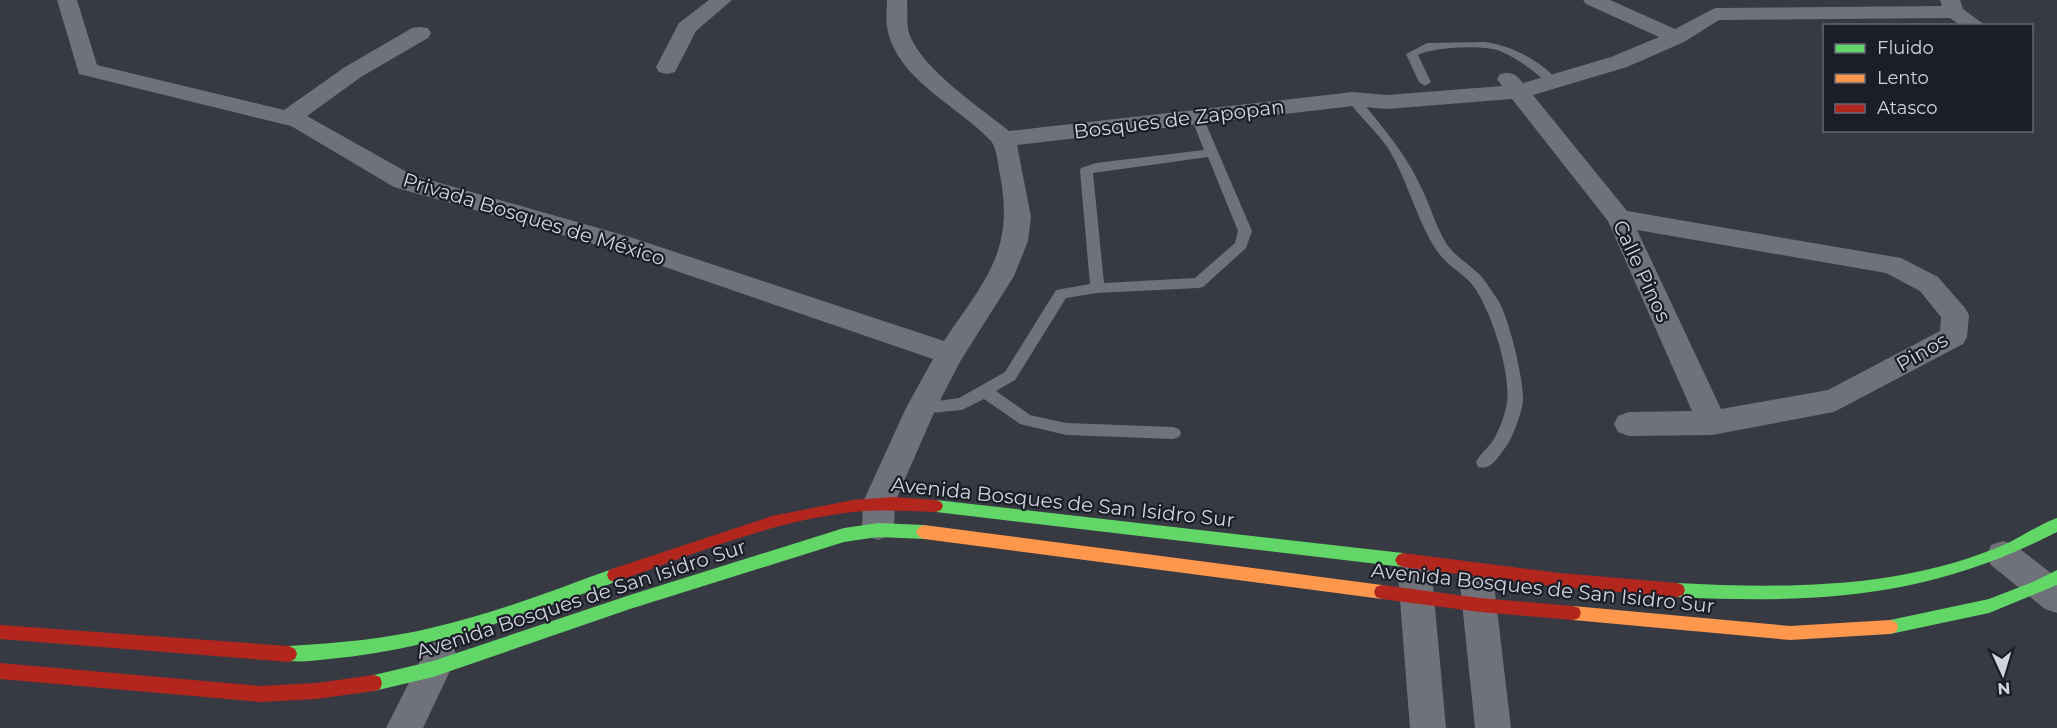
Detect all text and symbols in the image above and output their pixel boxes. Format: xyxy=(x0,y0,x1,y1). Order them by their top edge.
legend xyxy=(1823,24,2033,132)
text: Fluido xyxy=(1877,37,1934,59)
text: Lento xyxy=(1877,67,1929,89)
street label: Bosques de Zapopan xyxy=(1072,94,1286,144)
text: Atasco xyxy=(1877,97,1937,119)
street label: Privada Bosques de México xyxy=(400,168,668,270)
street label: Calle Pinos xyxy=(1608,216,1676,326)
street label: Pinos xyxy=(1892,328,1952,376)
street label: Avenida Bosques de San Isidro Sur xyxy=(890,472,1236,532)
street label: Avenida Bosques de San Isidro Sur xyxy=(413,534,749,664)
street label: Avenida Bosques de San Isidro Sur xyxy=(1370,558,1716,618)
north arrow xyxy=(1973,644,2033,704)
text: N xyxy=(1997,679,2011,698)

